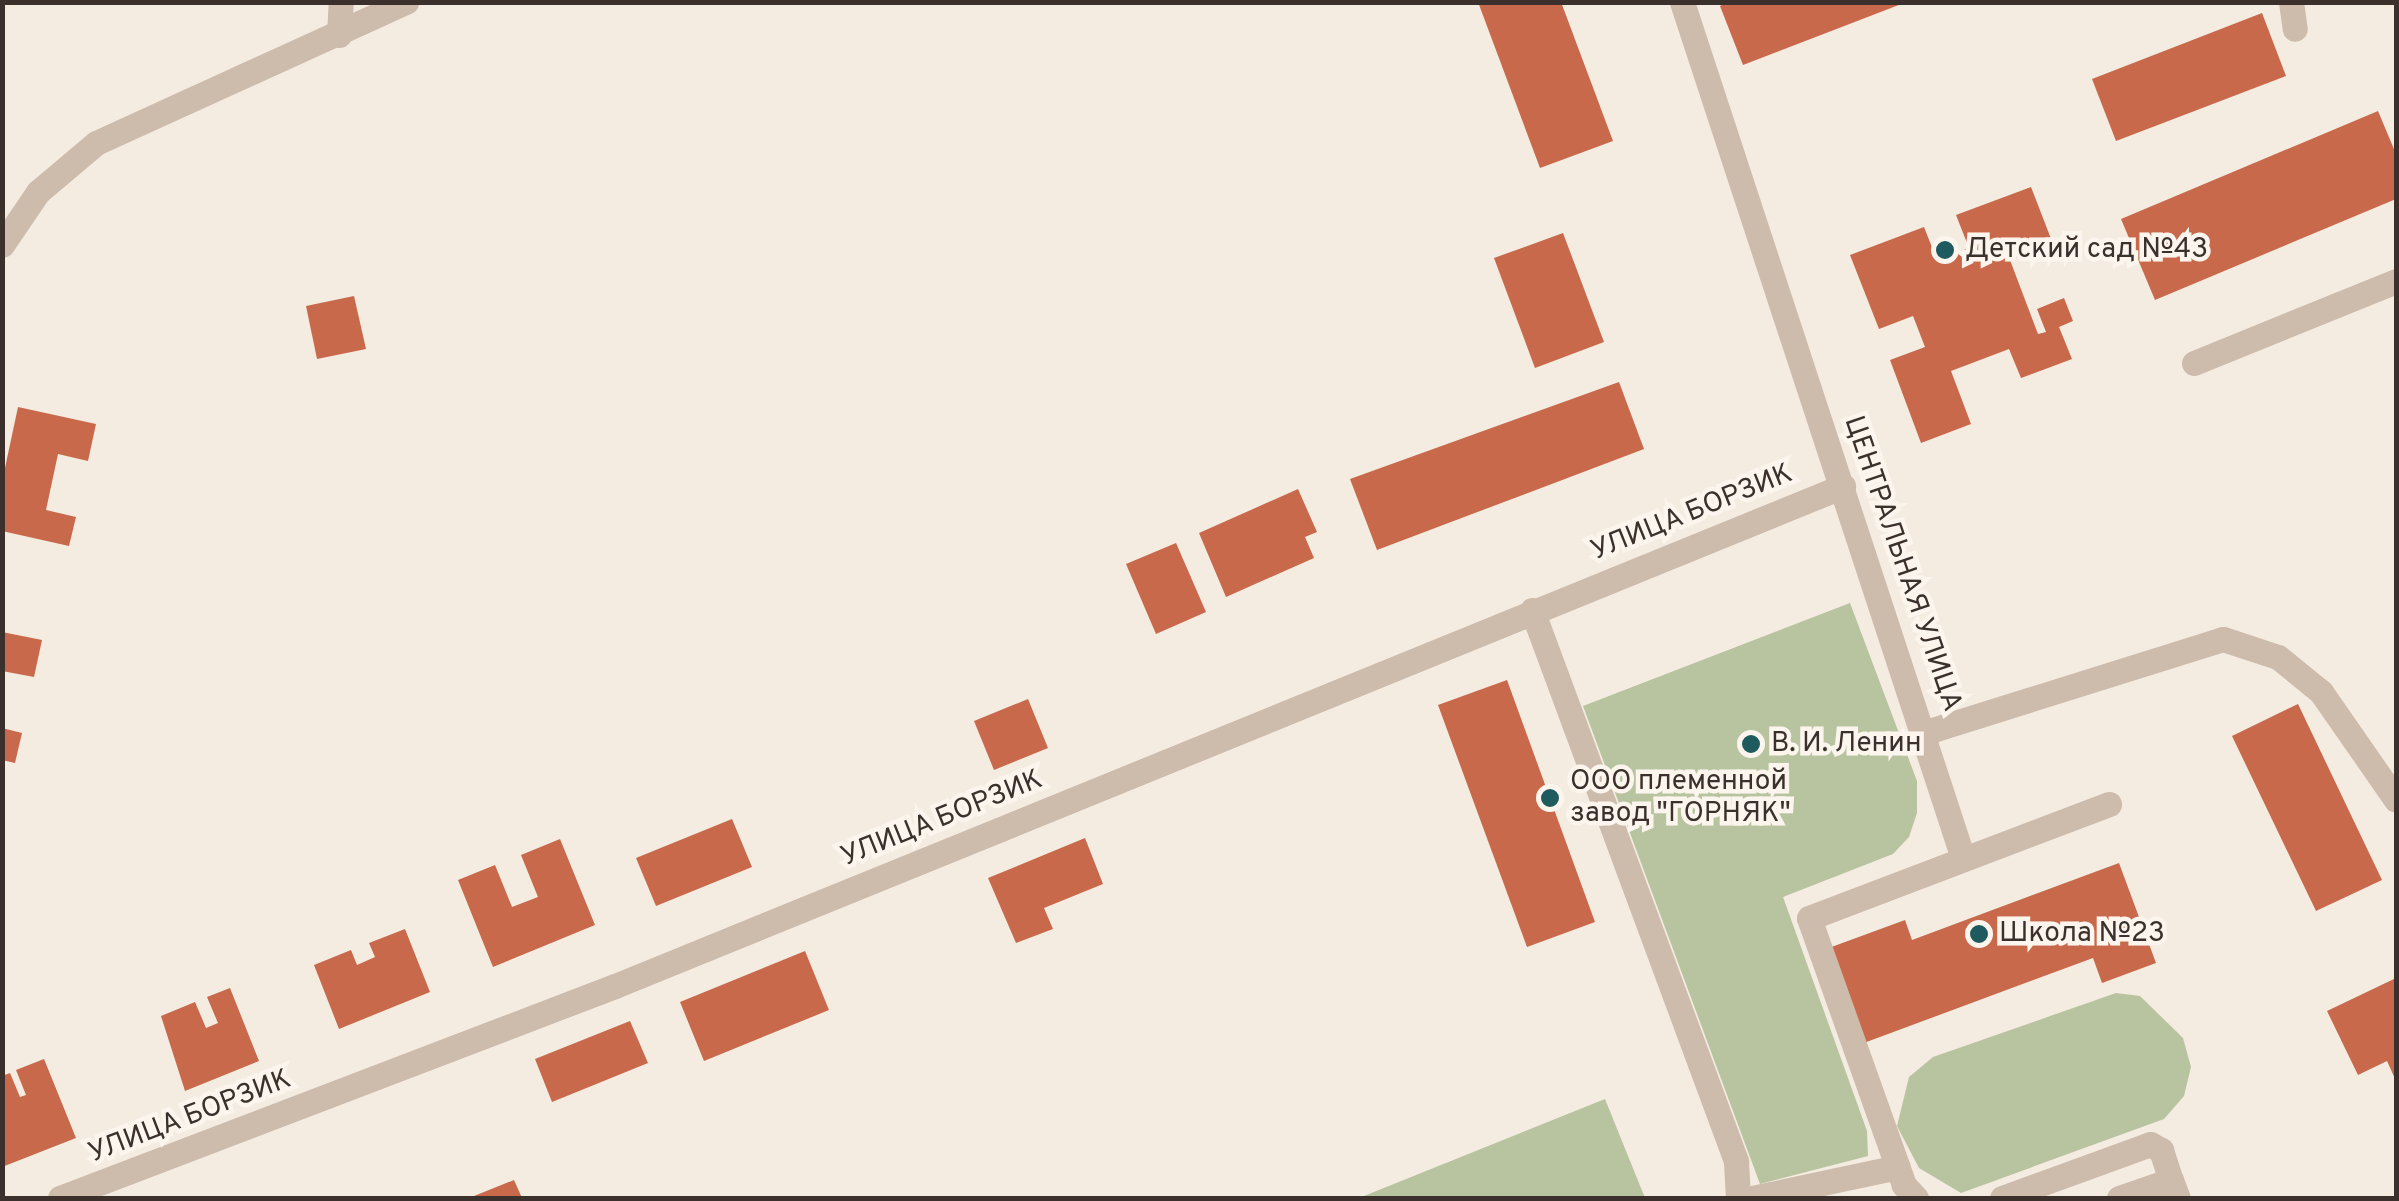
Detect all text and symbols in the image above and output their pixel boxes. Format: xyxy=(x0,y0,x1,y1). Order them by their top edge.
place label: Детский сад №43 xyxy=(1965,233,2208,267)
marker: Детский сад №43 xyxy=(1934,239,1956,261)
street label: ЦЕНТРАЛЬНАЯ УЛИЦА xyxy=(1836,412,1968,716)
street label: УЛИЦА БОРЗИК xyxy=(1586,457,1798,569)
place label: В. И. Ленин xyxy=(1771,727,1921,761)
marker: В. И. Ленин xyxy=(1740,733,1762,755)
street label: УЛИЦА БОРЗИК xyxy=(836,763,1048,875)
place label: ООО племенной завод "ГОРНЯК" xyxy=(1570,765,1791,831)
marker: ООО племенной завод "ГОРНЯК" xyxy=(1539,787,1561,809)
place label: Школа №23 xyxy=(1999,917,2165,951)
marker: Школа №23 xyxy=(1968,923,1990,945)
street label: УЛИЦА БОРЗИК xyxy=(83,1063,297,1171)

